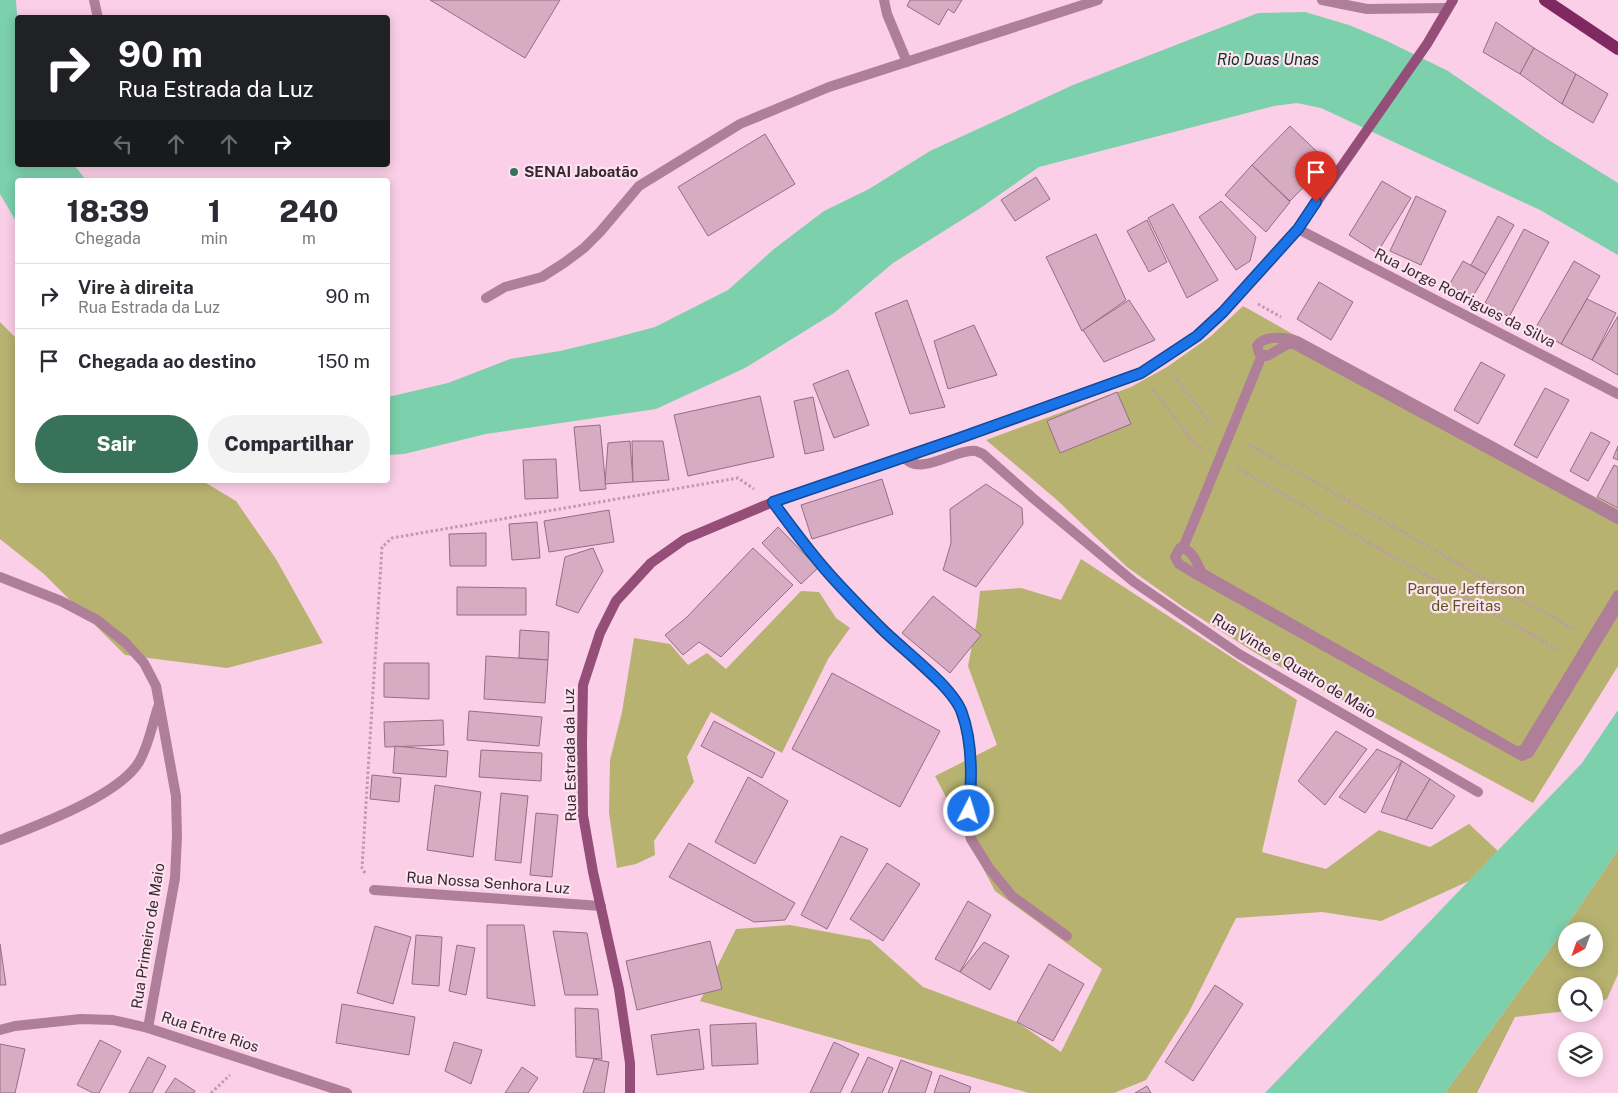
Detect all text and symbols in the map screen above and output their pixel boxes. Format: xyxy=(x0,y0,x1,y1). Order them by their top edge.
text: 90 m xyxy=(118,34,203,75)
icon: right xyxy=(35,35,100,100)
water label: Rio Duas Unas xyxy=(1217,50,1319,69)
text: Rua Estrada da Luz xyxy=(118,76,313,102)
icon: left xyxy=(109,130,137,158)
icon: ahead xyxy=(162,130,190,158)
icon: ahead xyxy=(215,130,243,158)
icon: right xyxy=(268,130,296,158)
pin xyxy=(1295,151,1337,202)
icon: arrive xyxy=(1302,158,1330,186)
place label: SENAI Jaboatão xyxy=(524,163,639,180)
marker: SENAI Jaboatão xyxy=(508,166,520,178)
text: 18:39 xyxy=(66,193,149,229)
text: 1 xyxy=(208,193,221,229)
text: 240 xyxy=(279,193,339,229)
text: Chegada xyxy=(75,229,141,248)
text: min xyxy=(201,229,228,248)
text: m xyxy=(302,229,316,248)
street label: Rua Jorge Rodrigues da Silva xyxy=(1372,244,1558,351)
text: Vire à direita xyxy=(78,276,194,298)
icon: right xyxy=(35,282,63,310)
text: 90 m xyxy=(326,285,370,307)
text: Rua Estrada da Luz xyxy=(78,298,220,317)
icon: arrive xyxy=(35,347,63,375)
text: Chegada ao destino xyxy=(78,350,256,372)
text: 150 m xyxy=(317,350,370,372)
button: Sair xyxy=(35,415,198,473)
button: Compartilhar xyxy=(208,415,370,473)
park label: Parque Jefferson de Freitas xyxy=(1407,580,1525,614)
street label: Rua Vinte e Quatro de Maio xyxy=(1209,610,1379,721)
street label: Rua Estrada da Luz xyxy=(560,688,579,822)
position arrow xyxy=(942,784,994,836)
street label: Rua Primeiro de Maio xyxy=(128,862,167,1010)
street label: Rua Nossa Senhora Luz xyxy=(406,868,570,897)
north arrow xyxy=(1558,922,1602,968)
map controls xyxy=(1558,922,1603,1077)
button: search xyxy=(1558,977,1603,1022)
street label: Rua Entre Rios xyxy=(159,1008,261,1055)
button: layers xyxy=(1558,1032,1603,1077)

